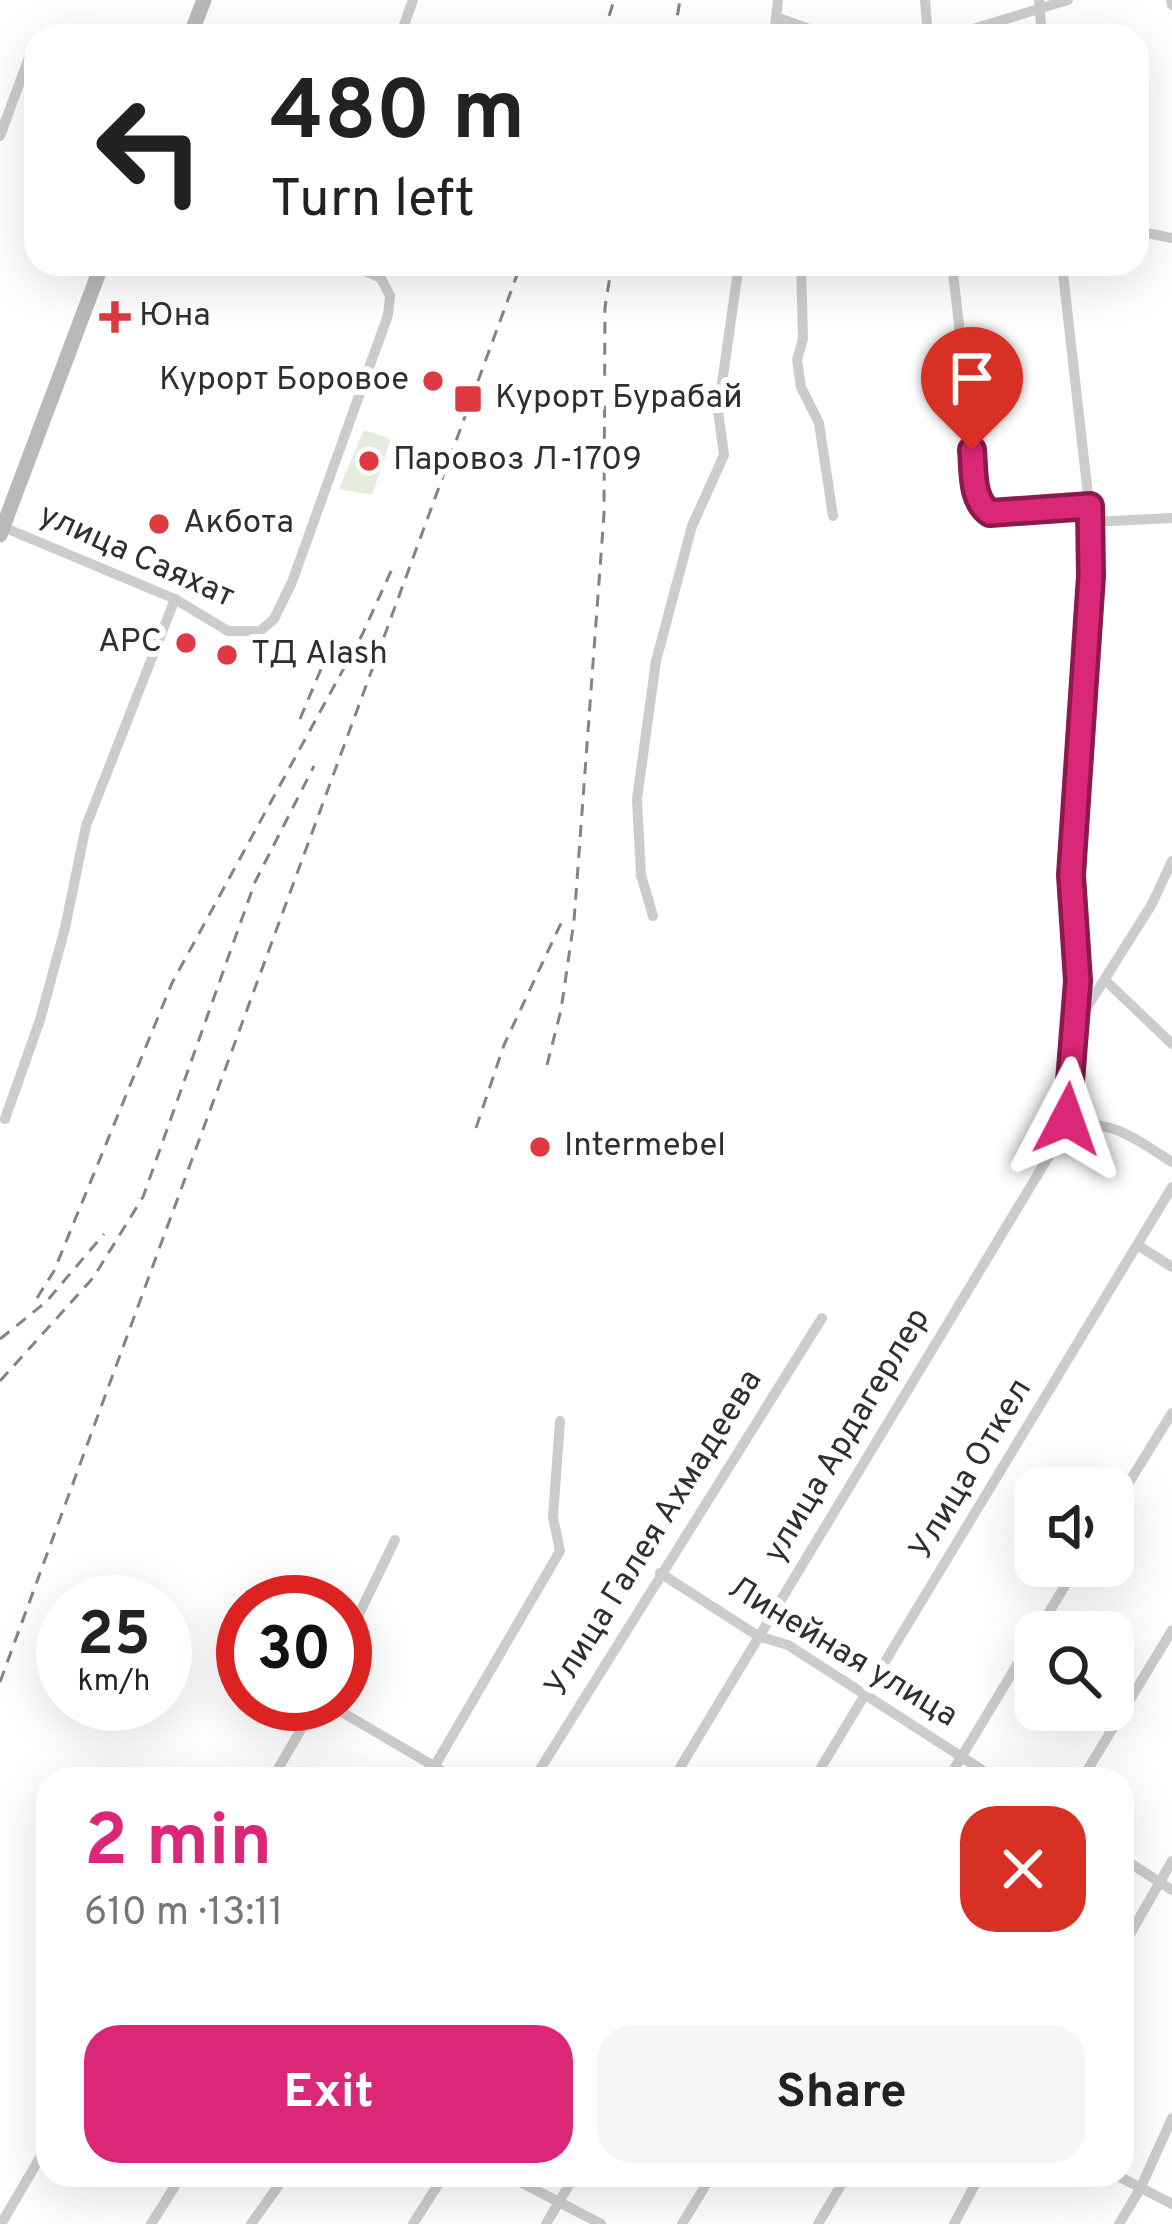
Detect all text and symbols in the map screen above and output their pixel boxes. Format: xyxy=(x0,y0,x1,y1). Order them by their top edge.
text: 480 m xyxy=(270,63,525,169)
icon: left xyxy=(72,72,228,228)
text: Turn left xyxy=(270,167,475,236)
place label: Юна xyxy=(139,296,211,338)
marker: Юна xyxy=(102,304,128,330)
pin xyxy=(921,327,1023,450)
icon: arrive xyxy=(939,345,1005,411)
place label: Курорт Боровое xyxy=(159,360,409,402)
marker: Курорт Боровое xyxy=(420,368,446,394)
place label: Курорт Бурабай xyxy=(495,378,743,420)
marker: Курорт Бурабай xyxy=(452,383,484,415)
place label: Паровоз Л-1709 xyxy=(393,440,642,482)
marker: Паровоз Л-1709 xyxy=(356,448,382,474)
street label: улица Саяхат xyxy=(32,495,240,619)
place label: Акбота xyxy=(183,503,294,545)
marker: Акбота xyxy=(146,511,172,537)
place label: АРС xyxy=(98,622,162,664)
marker: АРС xyxy=(173,630,199,656)
place label: ТД Alash xyxy=(251,634,388,676)
marker: ТД Alash xyxy=(214,642,240,668)
position arrow xyxy=(1004,1056,1130,1182)
place label: Intermebel xyxy=(564,1126,726,1168)
marker: Intermebel xyxy=(527,1134,553,1160)
street label: улица Ардагерлер xyxy=(755,1301,941,1571)
street label: Улица Галея Ахмадеева xyxy=(537,1362,773,1706)
street label: Улица Откел xyxy=(901,1372,1043,1568)
map controls xyxy=(1014,1467,1134,1731)
button: sound xyxy=(1014,1467,1134,1587)
street label: Линейная улица xyxy=(720,1568,964,1738)
speed limit sign: 30 xyxy=(216,1575,372,1731)
text: 25 xyxy=(77,1600,151,1676)
button: search xyxy=(1014,1611,1134,1731)
text: km/h xyxy=(78,1664,150,1701)
text: 2 min xyxy=(84,1799,272,1891)
button: close xyxy=(960,1806,1086,1932)
text: 610 m · 13:11 xyxy=(84,1890,283,1939)
button: Exit xyxy=(84,2025,573,2163)
button: Share xyxy=(597,2025,1086,2163)

